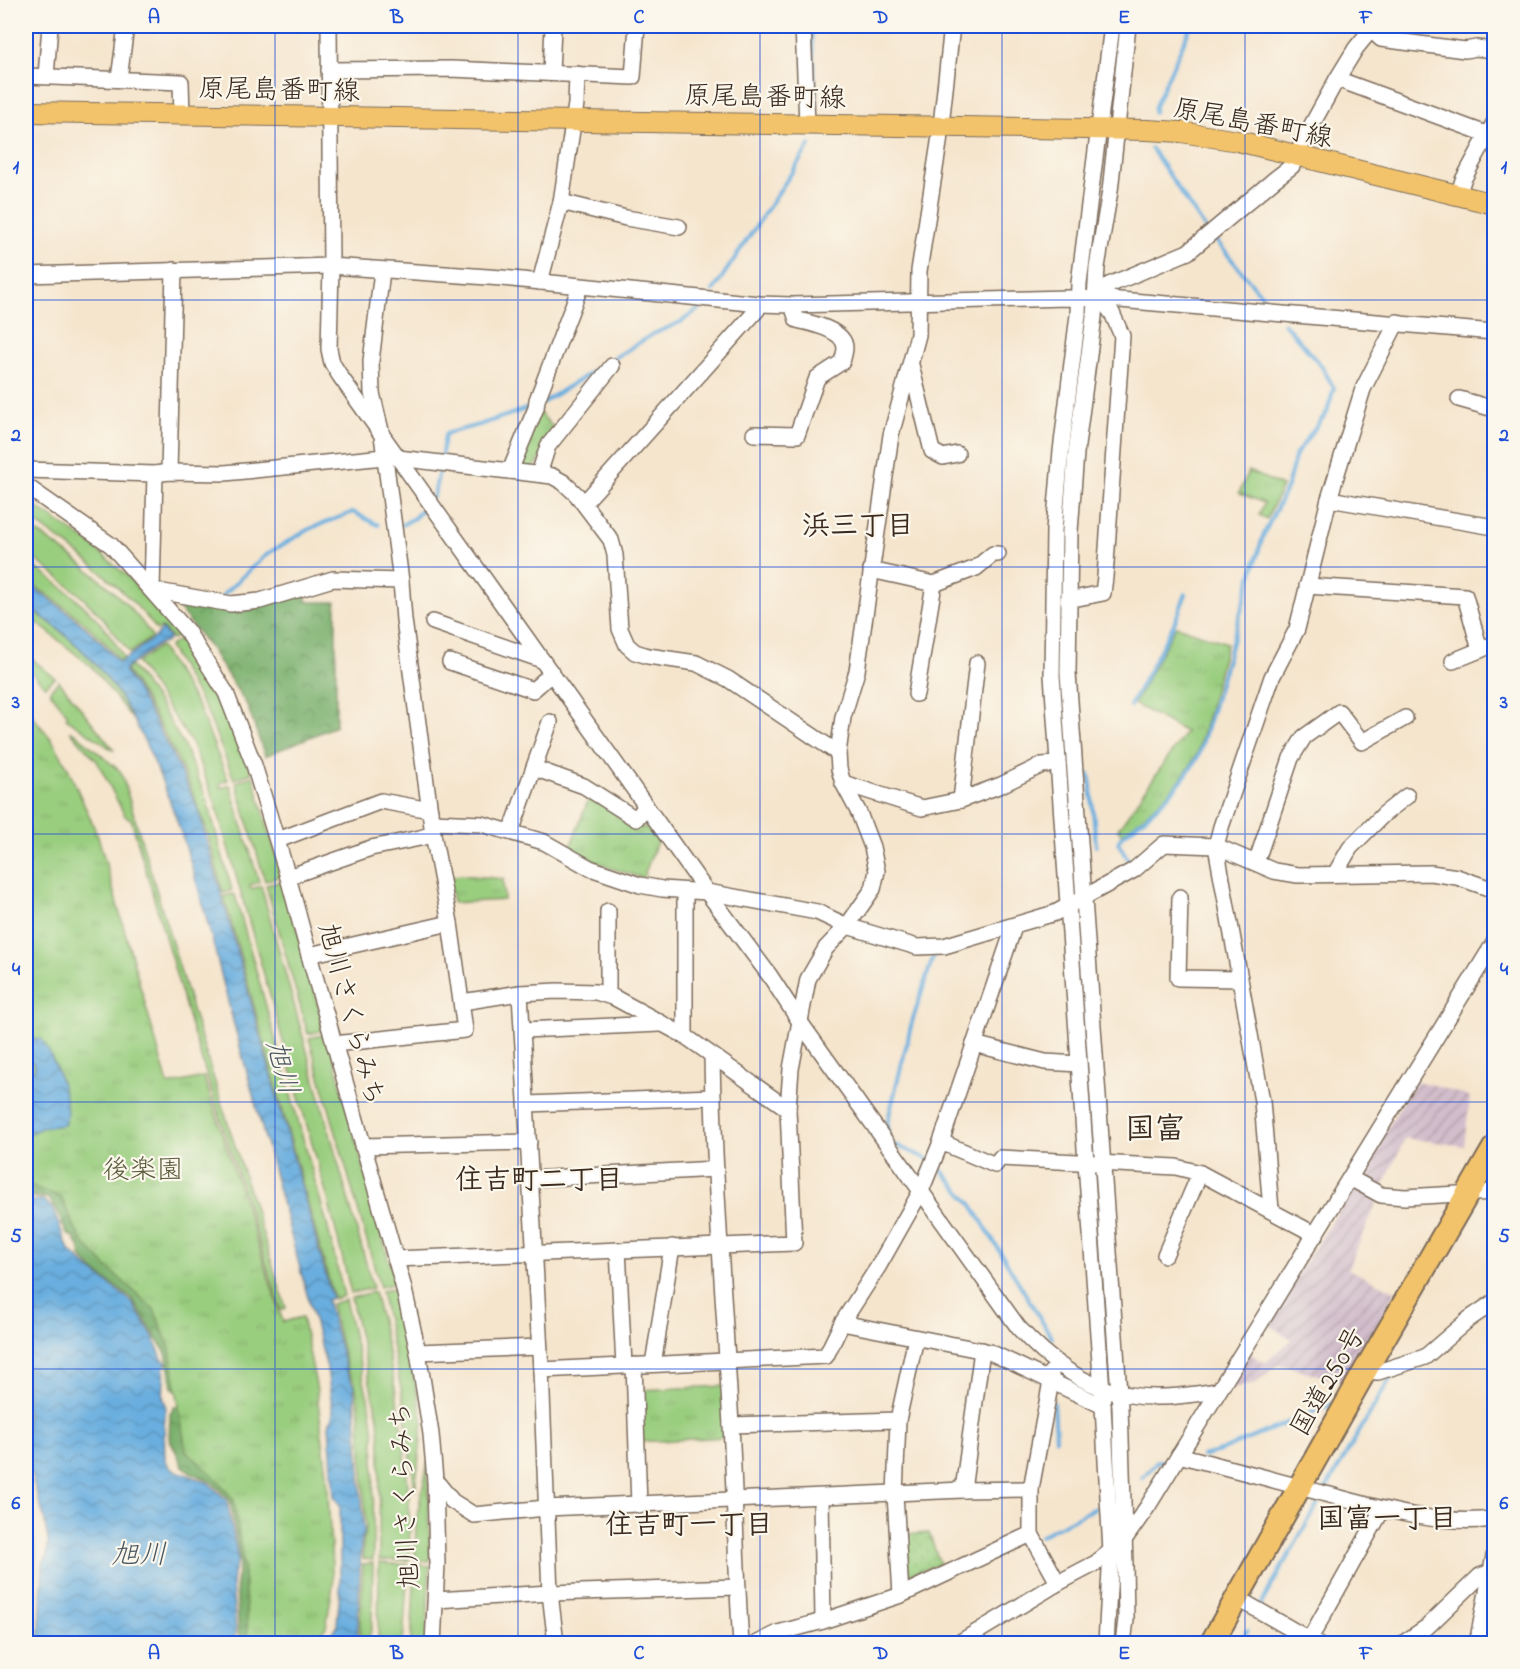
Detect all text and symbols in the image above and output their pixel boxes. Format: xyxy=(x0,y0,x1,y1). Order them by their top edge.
text: A xyxy=(148,4,160,33)
text: B xyxy=(389,4,404,33)
text: C xyxy=(634,4,645,33)
text: D xyxy=(873,4,888,33)
text: E xyxy=(1118,4,1130,33)
text: F xyxy=(1359,4,1373,33)
street label: 原尾島番町線 xyxy=(198,71,360,112)
street label: 原尾島番町線 xyxy=(684,78,846,119)
street label: 原尾島番町線 xyxy=(1169,90,1336,159)
text: 1 xyxy=(13,154,20,183)
text: 1 xyxy=(1501,154,1508,183)
text: 2 xyxy=(10,422,21,451)
text: 2 xyxy=(1498,422,1509,451)
district label: 浜三丁目 xyxy=(802,507,914,548)
text: 3 xyxy=(11,689,20,718)
text: 3 xyxy=(1499,689,1508,718)
street label: 旭川さくらみち xyxy=(306,919,393,1110)
text: 4 xyxy=(12,956,21,985)
text: 4 xyxy=(1500,956,1509,985)
water label: 旭川 xyxy=(254,1036,308,1100)
district label: 国富 xyxy=(1125,1109,1185,1153)
park label: 後楽園 xyxy=(103,1152,184,1191)
district label: 住吉町二丁目 xyxy=(455,1161,623,1202)
text: 5 xyxy=(10,1223,22,1252)
text: 5 xyxy=(1498,1223,1510,1252)
street label: 国道250号 xyxy=(1282,1320,1376,1445)
street label: 旭川さくらみち xyxy=(382,1401,431,1591)
text: 6 xyxy=(12,1490,21,1519)
text: 6 xyxy=(1500,1490,1509,1519)
district label: 国富一丁目 xyxy=(1317,1500,1457,1541)
district label: 住吉町一丁目 xyxy=(605,1506,773,1547)
water label: 旭川 xyxy=(111,1536,167,1577)
text: A xyxy=(148,1640,160,1669)
text: B xyxy=(389,1640,404,1669)
text: C xyxy=(634,1640,645,1669)
text: D xyxy=(873,1640,888,1669)
text: E xyxy=(1118,1640,1130,1669)
text: F xyxy=(1359,1640,1373,1669)

